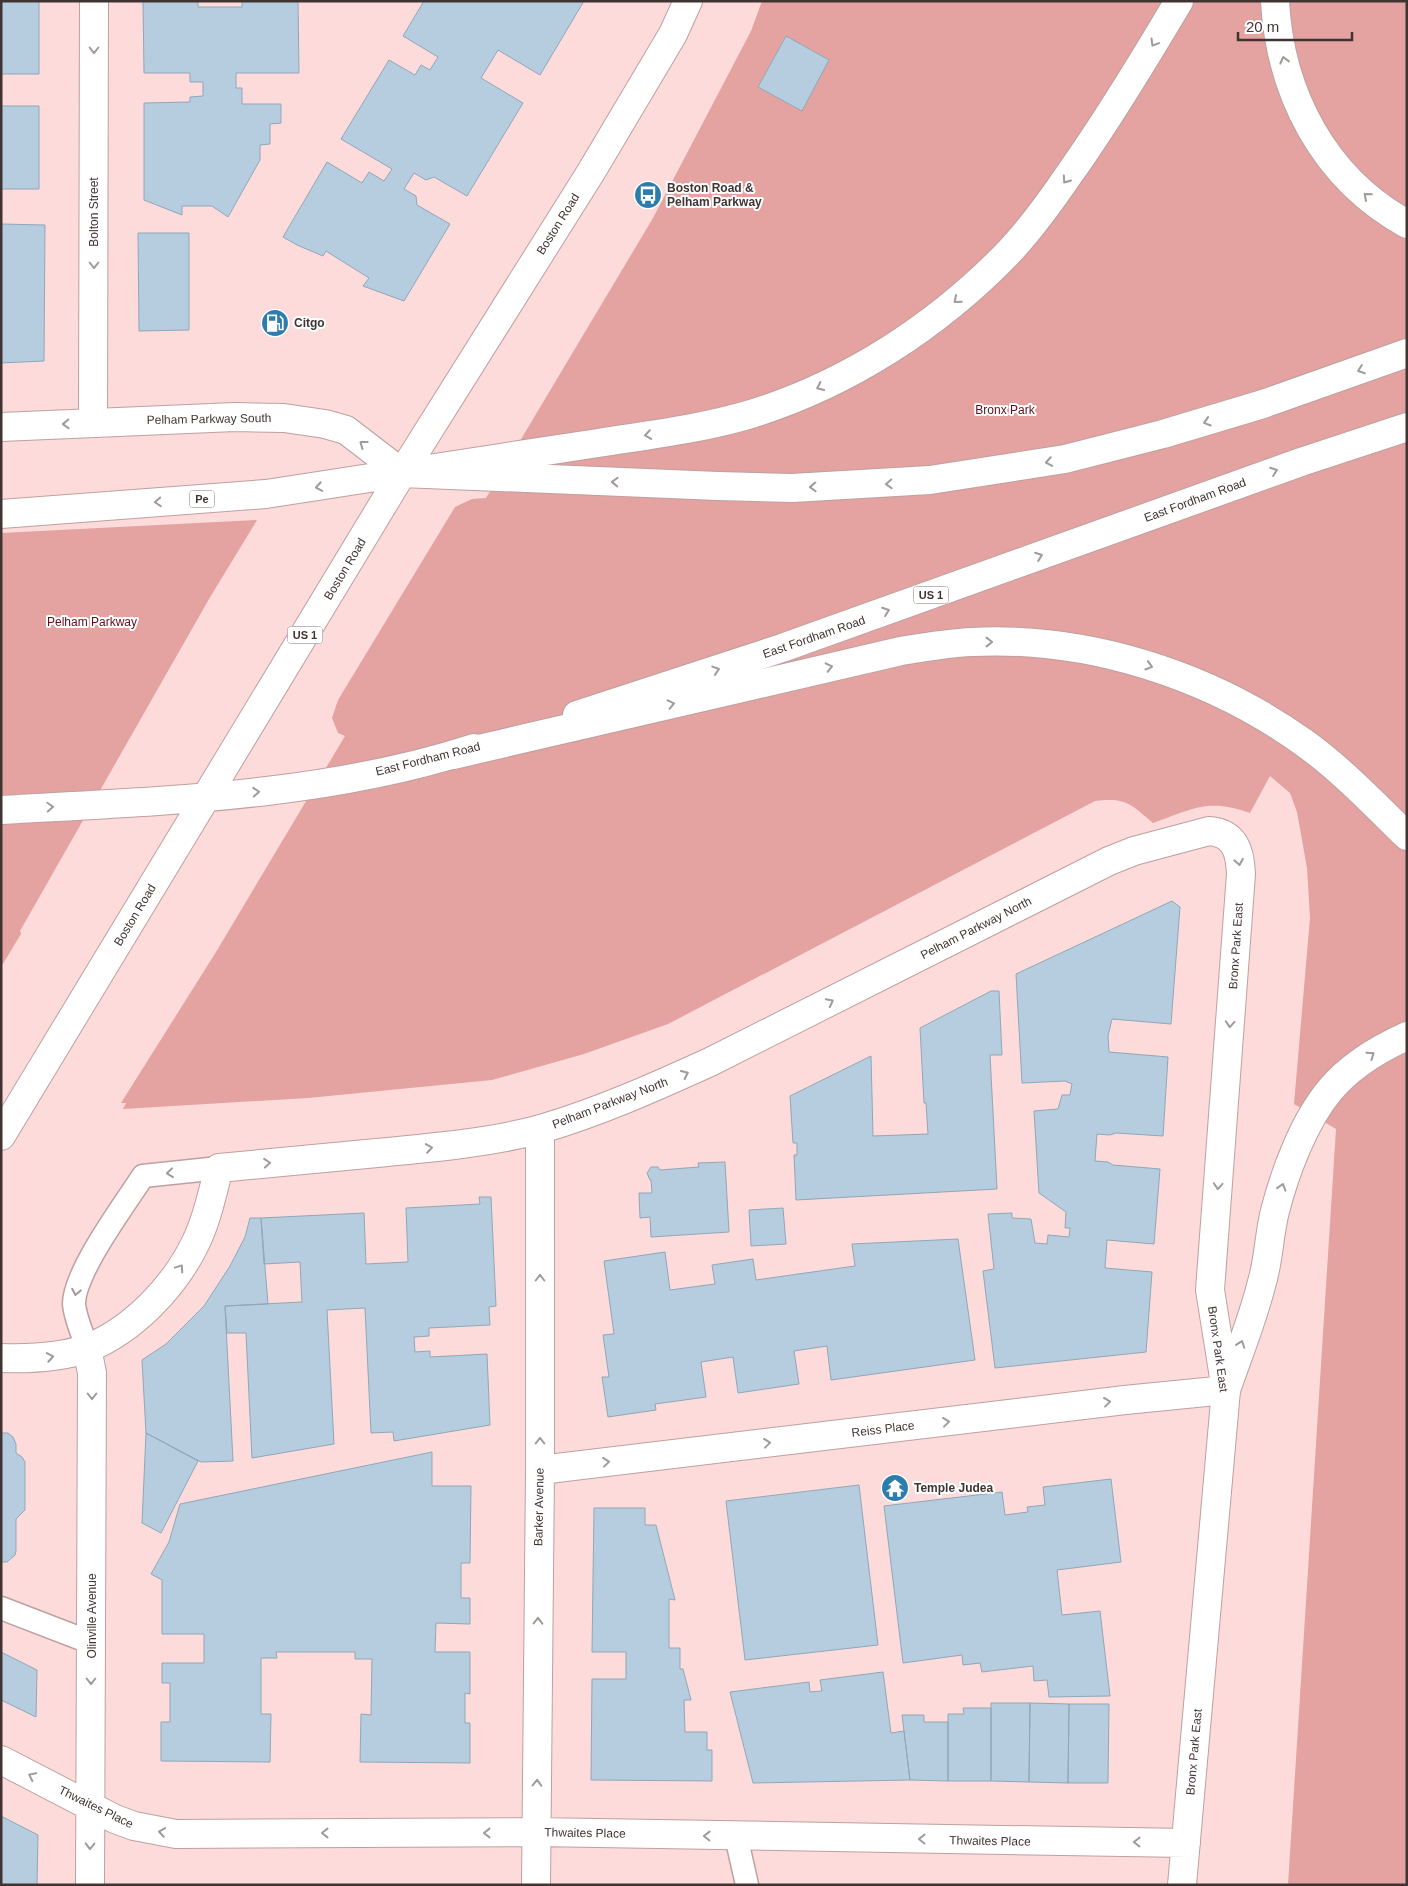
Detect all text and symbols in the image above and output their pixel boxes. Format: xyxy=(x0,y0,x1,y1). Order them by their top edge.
scale bar xyxy=(1238,10,1352,42)
text: 20 m xyxy=(1246,18,1279,35)
one-way arrow xyxy=(1150,38,1160,47)
one-way arrow xyxy=(89,46,99,54)
one-way arrow xyxy=(1279,56,1289,64)
one-way arrow xyxy=(1063,174,1072,183)
street label: Bolton Street xyxy=(87,177,101,247)
bus stop icon: Boston Road & Pelham Parkway xyxy=(633,180,663,210)
place label: Boston Road & Pelham Parkway xyxy=(667,181,762,209)
street label: Boston Road xyxy=(534,191,582,257)
one-way arrow xyxy=(1363,193,1372,202)
one-way arrow xyxy=(89,262,99,269)
one-way arrow xyxy=(954,294,963,302)
fuel station icon: Citgo xyxy=(260,308,290,338)
place label: Citgo xyxy=(294,316,325,330)
one-way arrow xyxy=(1357,364,1366,374)
one-way arrow xyxy=(816,380,825,391)
park label: Bronx Park xyxy=(975,403,1036,417)
street label: Pelham Parkway South xyxy=(147,411,271,427)
one-way arrow xyxy=(1203,416,1212,426)
one-way arrow xyxy=(62,419,70,429)
one-way arrow xyxy=(644,430,653,440)
one-way arrow xyxy=(360,441,369,449)
one-way arrow xyxy=(1045,456,1054,466)
one-way arrow xyxy=(1269,467,1278,477)
street label: East Fordham Road xyxy=(1142,475,1248,525)
one-way arrow xyxy=(611,476,619,487)
one-way arrow xyxy=(884,478,892,489)
one-way arrow xyxy=(315,481,324,491)
one-way arrow xyxy=(808,481,816,492)
road number: Pe xyxy=(190,490,214,508)
one-way arrow xyxy=(153,497,161,508)
street label: Boston Road xyxy=(321,536,369,602)
one-way arrow xyxy=(1034,552,1043,562)
road number: US 1 xyxy=(914,586,948,604)
one-way arrow xyxy=(881,607,890,617)
street label: East Fordham Road xyxy=(761,613,867,661)
park label: Pelham Parkway xyxy=(47,615,137,629)
road number: US 1 xyxy=(288,626,322,644)
one-way arrow xyxy=(986,637,994,647)
one-way arrow xyxy=(1145,660,1153,670)
one-way arrow xyxy=(825,662,834,673)
one-way arrow xyxy=(711,666,720,676)
one-way arrow xyxy=(667,699,676,710)
street label: East Fordham Road xyxy=(374,739,482,779)
one-way arrow xyxy=(252,787,260,798)
one-way arrow xyxy=(46,802,54,812)
one-way arrow xyxy=(1234,857,1244,866)
street label: Boston Road xyxy=(111,882,159,948)
street label: Pelham Parkway North xyxy=(918,894,1034,962)
street label: Bronx Park East xyxy=(1226,902,1246,990)
one-way arrow xyxy=(825,998,834,1008)
one-way arrow xyxy=(1225,1020,1236,1028)
one-way arrow xyxy=(1365,1052,1374,1061)
one-way arrow xyxy=(680,1069,689,1080)
street label: Pelham Parkway North xyxy=(550,1074,670,1132)
one-way arrow xyxy=(425,1143,433,1154)
one-way arrow xyxy=(264,1158,272,1169)
one-way arrow xyxy=(166,1167,174,1178)
one-way arrow xyxy=(1212,1182,1223,1190)
one-way arrow xyxy=(1277,1184,1287,1192)
one-way arrow xyxy=(174,1265,183,1274)
one-way arrow xyxy=(535,1274,545,1282)
one-way arrow xyxy=(72,1288,82,1297)
street label: Bronx Park East xyxy=(1205,1305,1231,1394)
one-way arrow xyxy=(1236,1341,1246,1349)
one-way arrow xyxy=(45,1352,54,1362)
one-way arrow xyxy=(87,1392,97,1400)
one-way arrow xyxy=(1103,1398,1111,1408)
one-way arrow xyxy=(942,1417,950,1428)
street label: Reiss Place xyxy=(851,1418,916,1440)
one-way arrow xyxy=(535,1437,545,1444)
one-way arrow xyxy=(763,1438,771,1449)
one-way arrow xyxy=(602,1457,610,1468)
street label: Barker Avenue xyxy=(531,1467,547,1546)
temple icon: Temple Judea xyxy=(880,1473,910,1503)
place label: Temple Judea xyxy=(914,1481,993,1495)
street label: Olinville Avenue xyxy=(85,1573,99,1659)
one-way arrow xyxy=(533,1617,543,1624)
one-way arrow xyxy=(86,1678,96,1685)
street label: Bronx Park East xyxy=(1183,1708,1205,1796)
one-way arrow xyxy=(29,1772,38,1782)
one-way arrow xyxy=(531,1779,542,1787)
street label: Thwaites Place xyxy=(56,1783,136,1831)
street label: Thwaites Place xyxy=(544,1825,626,1841)
one-way arrow xyxy=(158,1827,166,1838)
one-way arrow xyxy=(483,1827,491,1838)
one-way arrow xyxy=(321,1828,329,1839)
one-way arrow xyxy=(703,1831,710,1841)
street label: Thwaites Place xyxy=(949,1833,1031,1849)
one-way arrow xyxy=(918,1834,926,1845)
one-way arrow xyxy=(1133,1837,1141,1848)
one-way arrow xyxy=(85,1842,95,1850)

